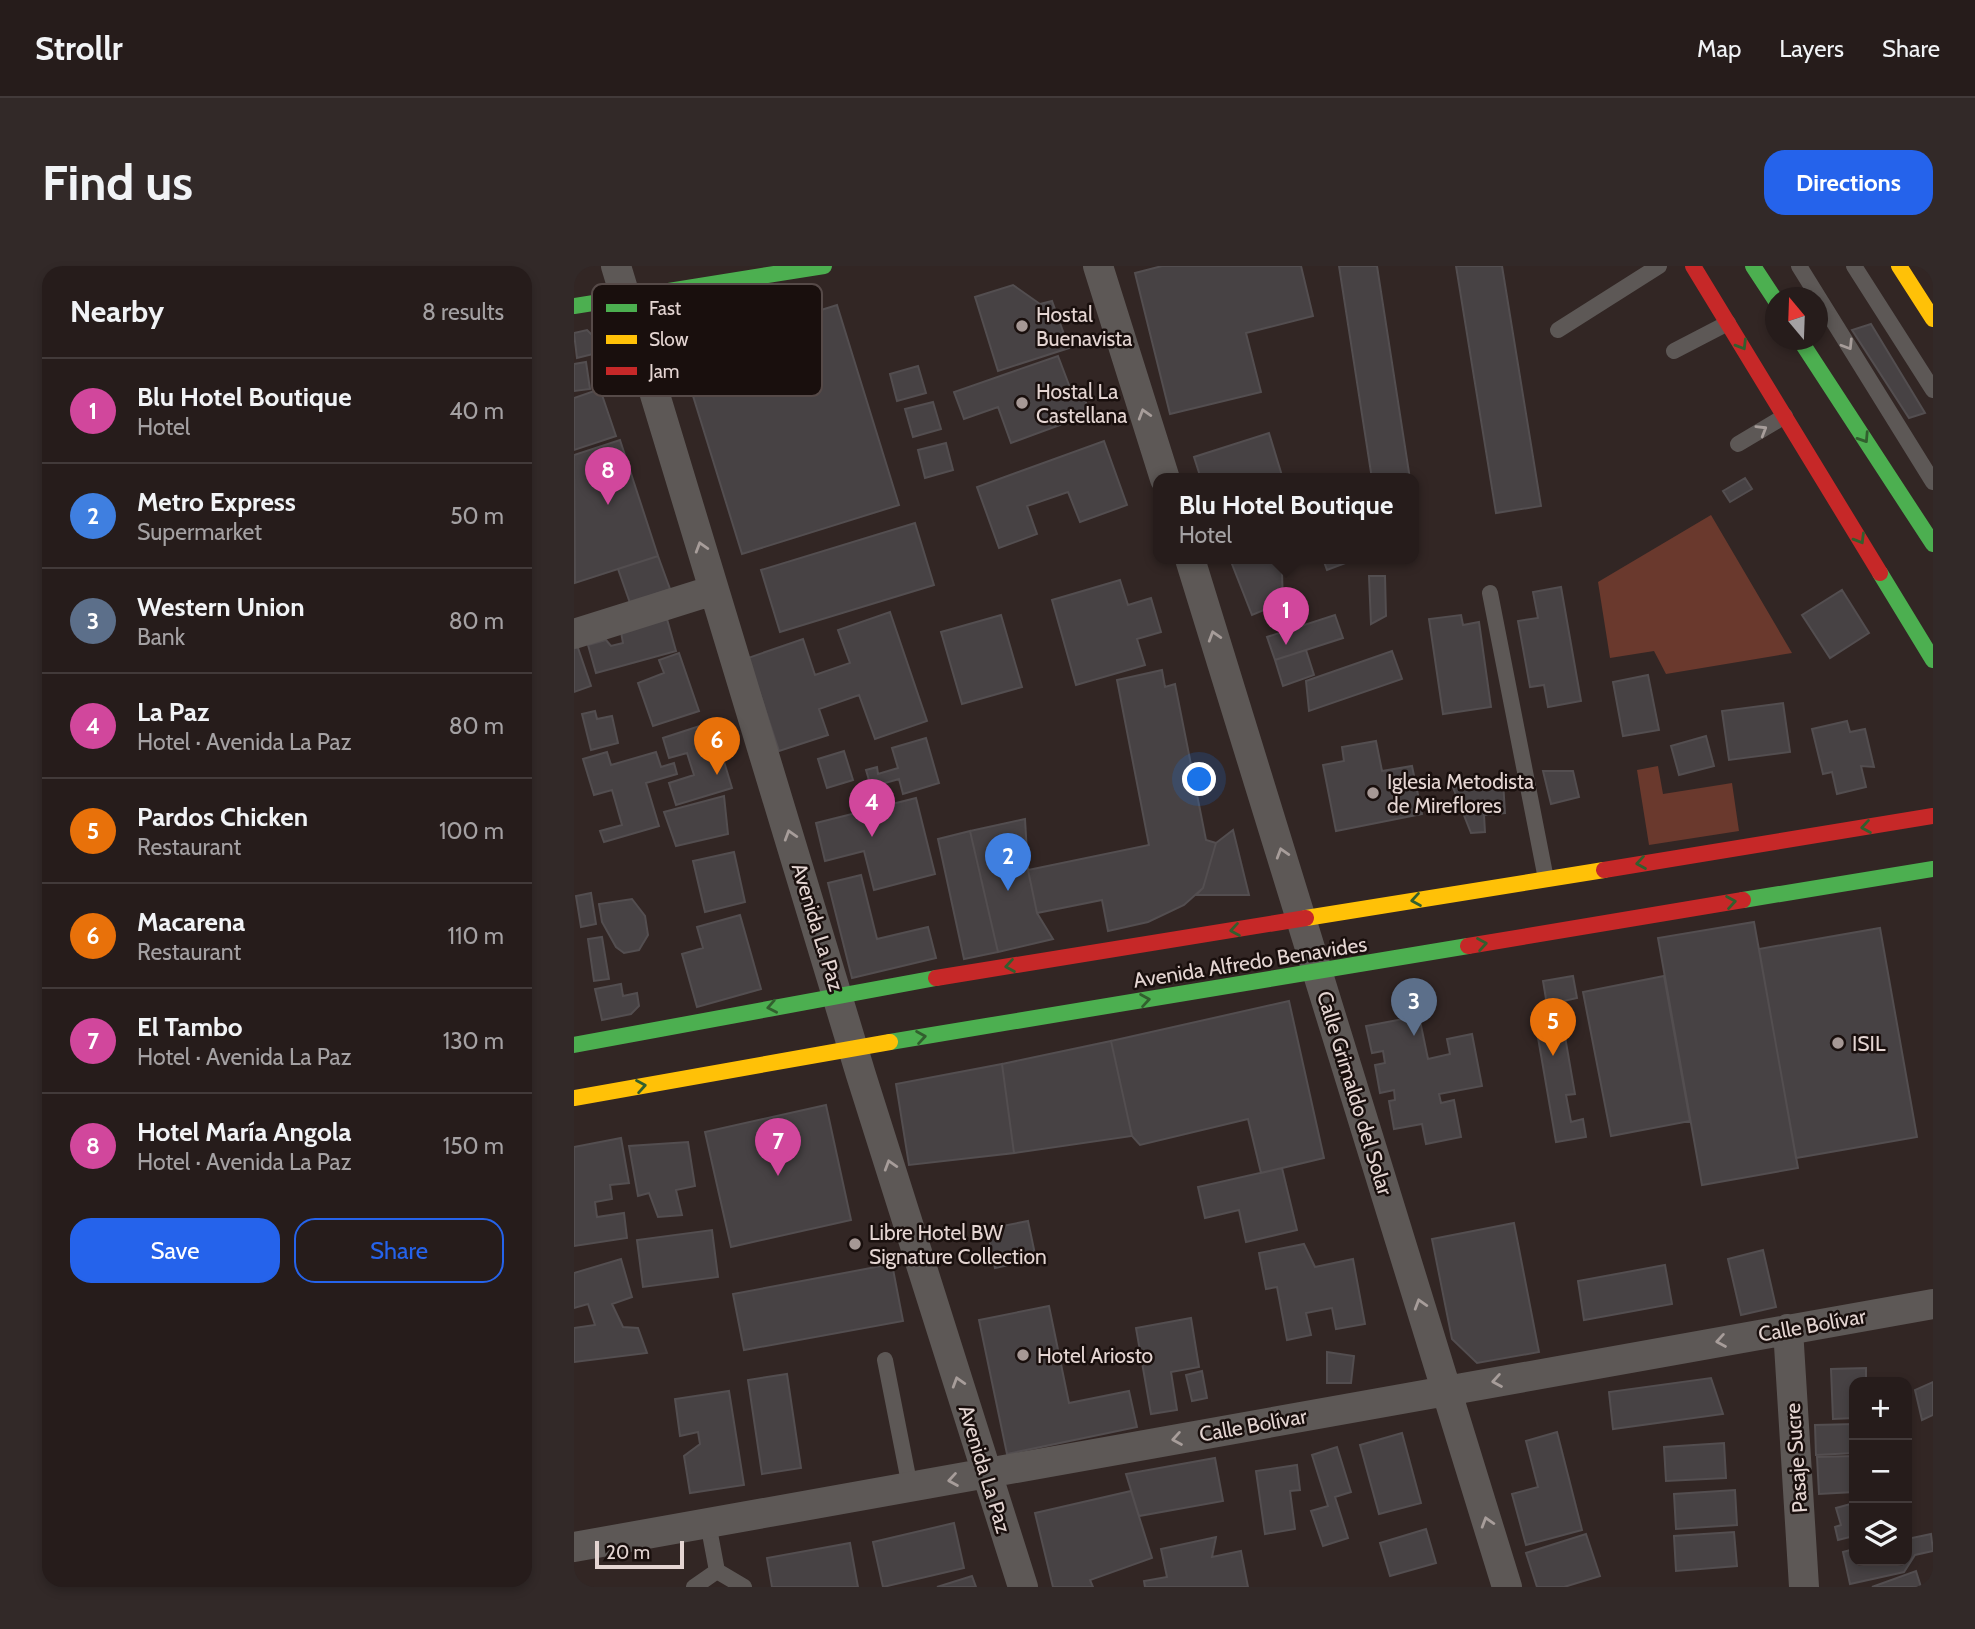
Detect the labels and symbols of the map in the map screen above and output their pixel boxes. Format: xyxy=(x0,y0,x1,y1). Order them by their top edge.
legend xyxy=(592,284,822,396)
north arrow xyxy=(1765,287,1828,350)
text: Fast xyxy=(649,297,682,320)
place label: Hostal Buenavista xyxy=(1036,302,1132,351)
marker: Hostal Buenavista xyxy=(1014,318,1030,334)
text: Slow xyxy=(649,328,689,351)
one-way arrow xyxy=(1733,337,1746,350)
one-way arrow xyxy=(1839,337,1852,350)
text: Jam xyxy=(648,360,679,383)
place label: Hostal La Castellana xyxy=(1036,379,1127,428)
marker: Hostal La Castellana xyxy=(1014,395,1030,411)
one-way arrow xyxy=(1138,408,1153,420)
one-way arrow xyxy=(1754,426,1767,439)
one-way arrow xyxy=(1856,430,1869,443)
pin: 8 xyxy=(585,447,631,505)
one-way arrow xyxy=(1851,532,1864,545)
one-way arrow xyxy=(694,542,709,554)
pin: 1 xyxy=(1263,587,1309,645)
one-way arrow xyxy=(1208,631,1222,643)
pin: 6 xyxy=(694,717,740,775)
your location xyxy=(1182,762,1216,796)
place label: Iglesia Metodista de Mireflores xyxy=(1387,769,1534,818)
pin: 4 xyxy=(849,779,895,837)
marker: Iglesia Metodista de Mireflores xyxy=(1365,785,1381,801)
one-way arrow xyxy=(1860,819,1872,834)
one-way arrow xyxy=(783,829,798,841)
pin: 2 xyxy=(985,833,1031,891)
one-way arrow xyxy=(1276,848,1290,860)
one-way arrow xyxy=(1635,856,1647,871)
street label: Avenida La Paz xyxy=(787,860,849,994)
one-way arrow xyxy=(1411,892,1422,907)
one-way arrow xyxy=(1724,896,1736,911)
one-way arrow xyxy=(1229,922,1241,937)
street label: Avenida Alfredo Benavides xyxy=(1131,931,1369,993)
one-way arrow xyxy=(1476,937,1488,952)
one-way arrow xyxy=(1004,958,1016,973)
pin: 3 xyxy=(1391,978,1437,1036)
street label: Calle Grimaldo del Solar xyxy=(1312,988,1398,1198)
one-way arrow xyxy=(1139,993,1151,1008)
one-way arrow xyxy=(766,998,778,1013)
pin: 5 xyxy=(1530,998,1576,1056)
one-way arrow xyxy=(915,1030,926,1045)
place label: ISIL xyxy=(1852,1031,1886,1056)
marker: ISIL xyxy=(1830,1035,1846,1051)
one-way arrow xyxy=(635,1080,647,1095)
pin: 7 xyxy=(755,1118,801,1176)
one-way arrow xyxy=(883,1159,898,1171)
place label: Libre Hotel BW Signature Collection xyxy=(869,1220,1047,1269)
marker: Libre Hotel BW Signature Collection xyxy=(847,1236,863,1252)
one-way arrow xyxy=(1414,1299,1429,1311)
street label: Calle Bolívar xyxy=(1756,1303,1868,1347)
one-way arrow xyxy=(1715,1333,1727,1348)
place label: Hotel Ariosto xyxy=(1037,1343,1153,1368)
marker: Hotel Ariosto xyxy=(1015,1347,1031,1363)
one-way arrow xyxy=(1491,1372,1503,1387)
one-way arrow xyxy=(952,1376,966,1388)
street label: Avenida La Paz xyxy=(954,1402,1016,1536)
street label: Pasaje Sucre xyxy=(1780,1402,1813,1514)
street label: Calle Bolívar xyxy=(1197,1403,1309,1447)
one-way arrow xyxy=(1171,1431,1183,1446)
one-way arrow xyxy=(947,1472,959,1487)
one-way arrow xyxy=(1481,1516,1496,1528)
scale bar xyxy=(595,1538,684,1570)

